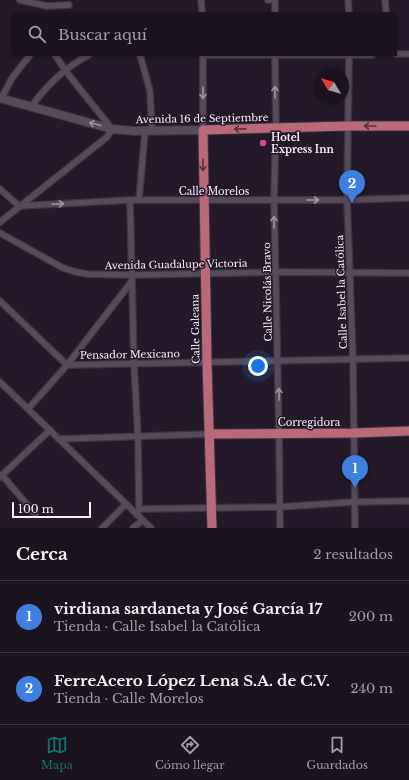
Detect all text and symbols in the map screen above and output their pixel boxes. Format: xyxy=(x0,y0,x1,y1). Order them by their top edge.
search box xyxy=(12,12,397,56)
icon: search xyxy=(26,23,48,45)
text: Buscar aquí xyxy=(58,25,147,44)
north arrow xyxy=(313,68,349,104)
one-way arrow xyxy=(199,86,207,99)
one-way arrow xyxy=(272,86,279,99)
street label: Avenida 16 de Septiembre xyxy=(135,111,269,126)
one-way arrow xyxy=(89,120,102,128)
one-way arrow xyxy=(364,122,377,130)
one-way arrow xyxy=(234,125,247,133)
place label: Hotel Express Inn xyxy=(271,131,334,156)
marker: Hotel Express Inn xyxy=(258,138,268,148)
one-way arrow xyxy=(199,158,207,171)
pin: 2 xyxy=(339,170,365,203)
street label: Calle Morelos xyxy=(179,185,250,198)
one-way arrow xyxy=(306,196,319,204)
one-way arrow xyxy=(51,200,64,208)
one-way arrow xyxy=(270,216,278,229)
street label: Calle Isabel la Católica xyxy=(333,234,350,349)
street label: Calle Nicolás Bravo xyxy=(260,242,275,342)
street label: Avenida Guadalupe Victoria xyxy=(103,257,248,272)
street label: Calle Galeana xyxy=(188,294,203,364)
street label: Pensador Mexicano xyxy=(80,347,181,362)
your location xyxy=(248,356,268,376)
one-way arrow xyxy=(275,388,282,401)
street label: Corregidora xyxy=(278,416,341,429)
pin: 1 xyxy=(342,455,368,488)
scale bar xyxy=(12,500,91,519)
text: 100 m xyxy=(18,502,54,516)
text: Cerca xyxy=(16,544,68,565)
text: 2 resultados xyxy=(314,546,393,563)
text: virdiana sardaneta y José García 17 xyxy=(54,599,322,618)
text: 1 xyxy=(26,608,32,625)
text: 200 m xyxy=(349,608,393,625)
text: Tienda · Calle Isabel la Católica xyxy=(54,618,260,635)
text: FerreAcero López Lena S.A. de C.V. xyxy=(54,671,330,690)
text: 2 xyxy=(25,680,33,697)
text: 240 m xyxy=(350,680,393,697)
text: Tienda · Calle Morelos xyxy=(54,690,204,707)
tab: Mapa xyxy=(41,734,73,772)
tab: Cómo llegar xyxy=(155,734,224,772)
tab: Guardados xyxy=(307,734,368,772)

